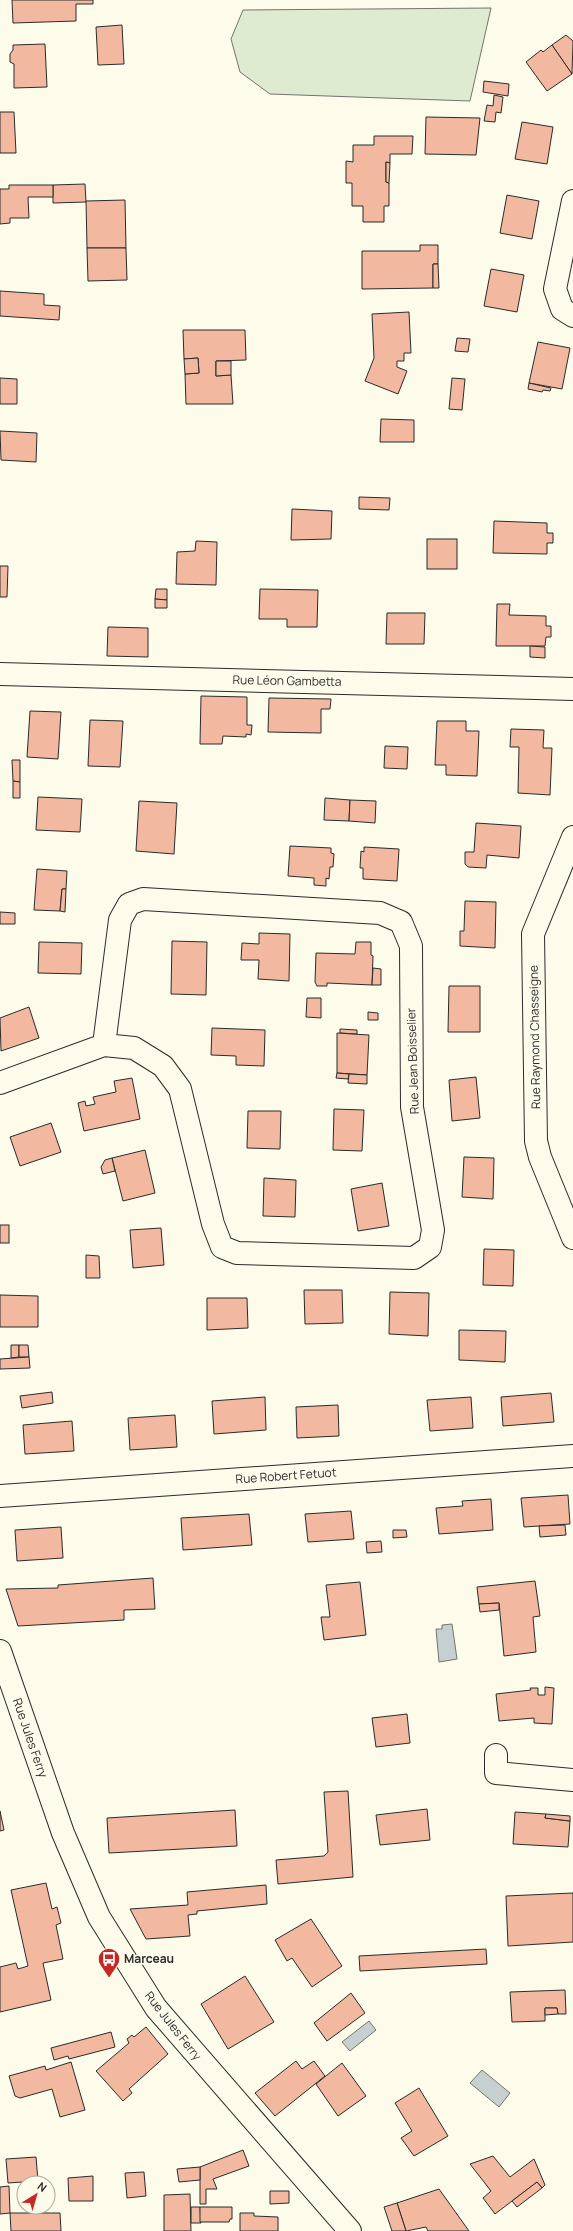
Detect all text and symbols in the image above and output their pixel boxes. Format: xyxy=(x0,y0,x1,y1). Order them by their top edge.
street label: Rue Léon Gambetta xyxy=(232,671,342,690)
street label: Rue Raymond Chasseigne xyxy=(525,965,544,1109)
street label: Rue Jean Boisselier xyxy=(402,1007,423,1115)
street label: Rue Robert Fetuot xyxy=(235,1463,337,1488)
street label: Rue Jules Ferry xyxy=(9,1696,52,1781)
bus stop icon: Marceau xyxy=(96,1946,122,1979)
place label: Marceau xyxy=(124,1950,174,1967)
street label: Rue Jules Ferry xyxy=(141,1988,206,2064)
north arrow xyxy=(16,2175,56,2215)
text: N xyxy=(35,2178,50,2195)

